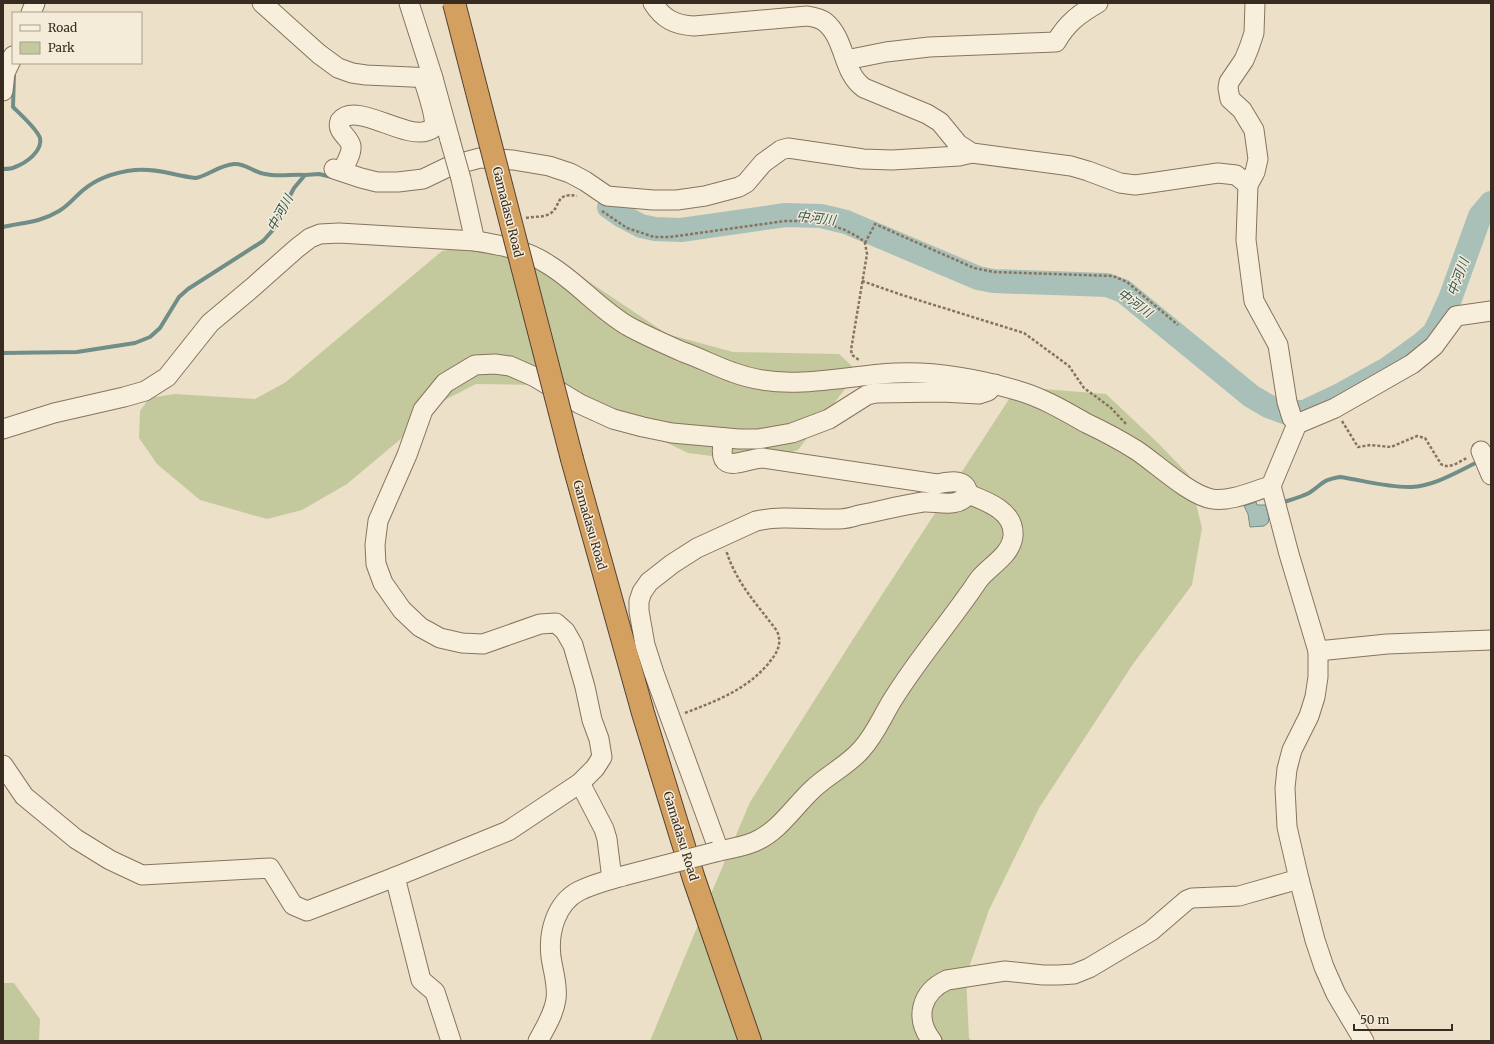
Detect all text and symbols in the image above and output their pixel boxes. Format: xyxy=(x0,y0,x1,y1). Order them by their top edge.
legend xyxy=(12,12,142,64)
text: Road xyxy=(48,20,77,35)
text: Park xyxy=(48,40,75,55)
street label: Gamadasu Road xyxy=(490,165,526,259)
water label: 中河川 xyxy=(263,190,298,234)
water label: 中河川 xyxy=(796,207,838,229)
water label: 中河川 xyxy=(1443,254,1473,298)
water label: 中河川 xyxy=(1114,285,1157,323)
street label: Gamadasu Road xyxy=(570,478,610,572)
street label: Gamadasu Road xyxy=(660,789,702,883)
scale bar xyxy=(1354,1006,1452,1032)
text: 50 m xyxy=(1360,1012,1389,1027)

